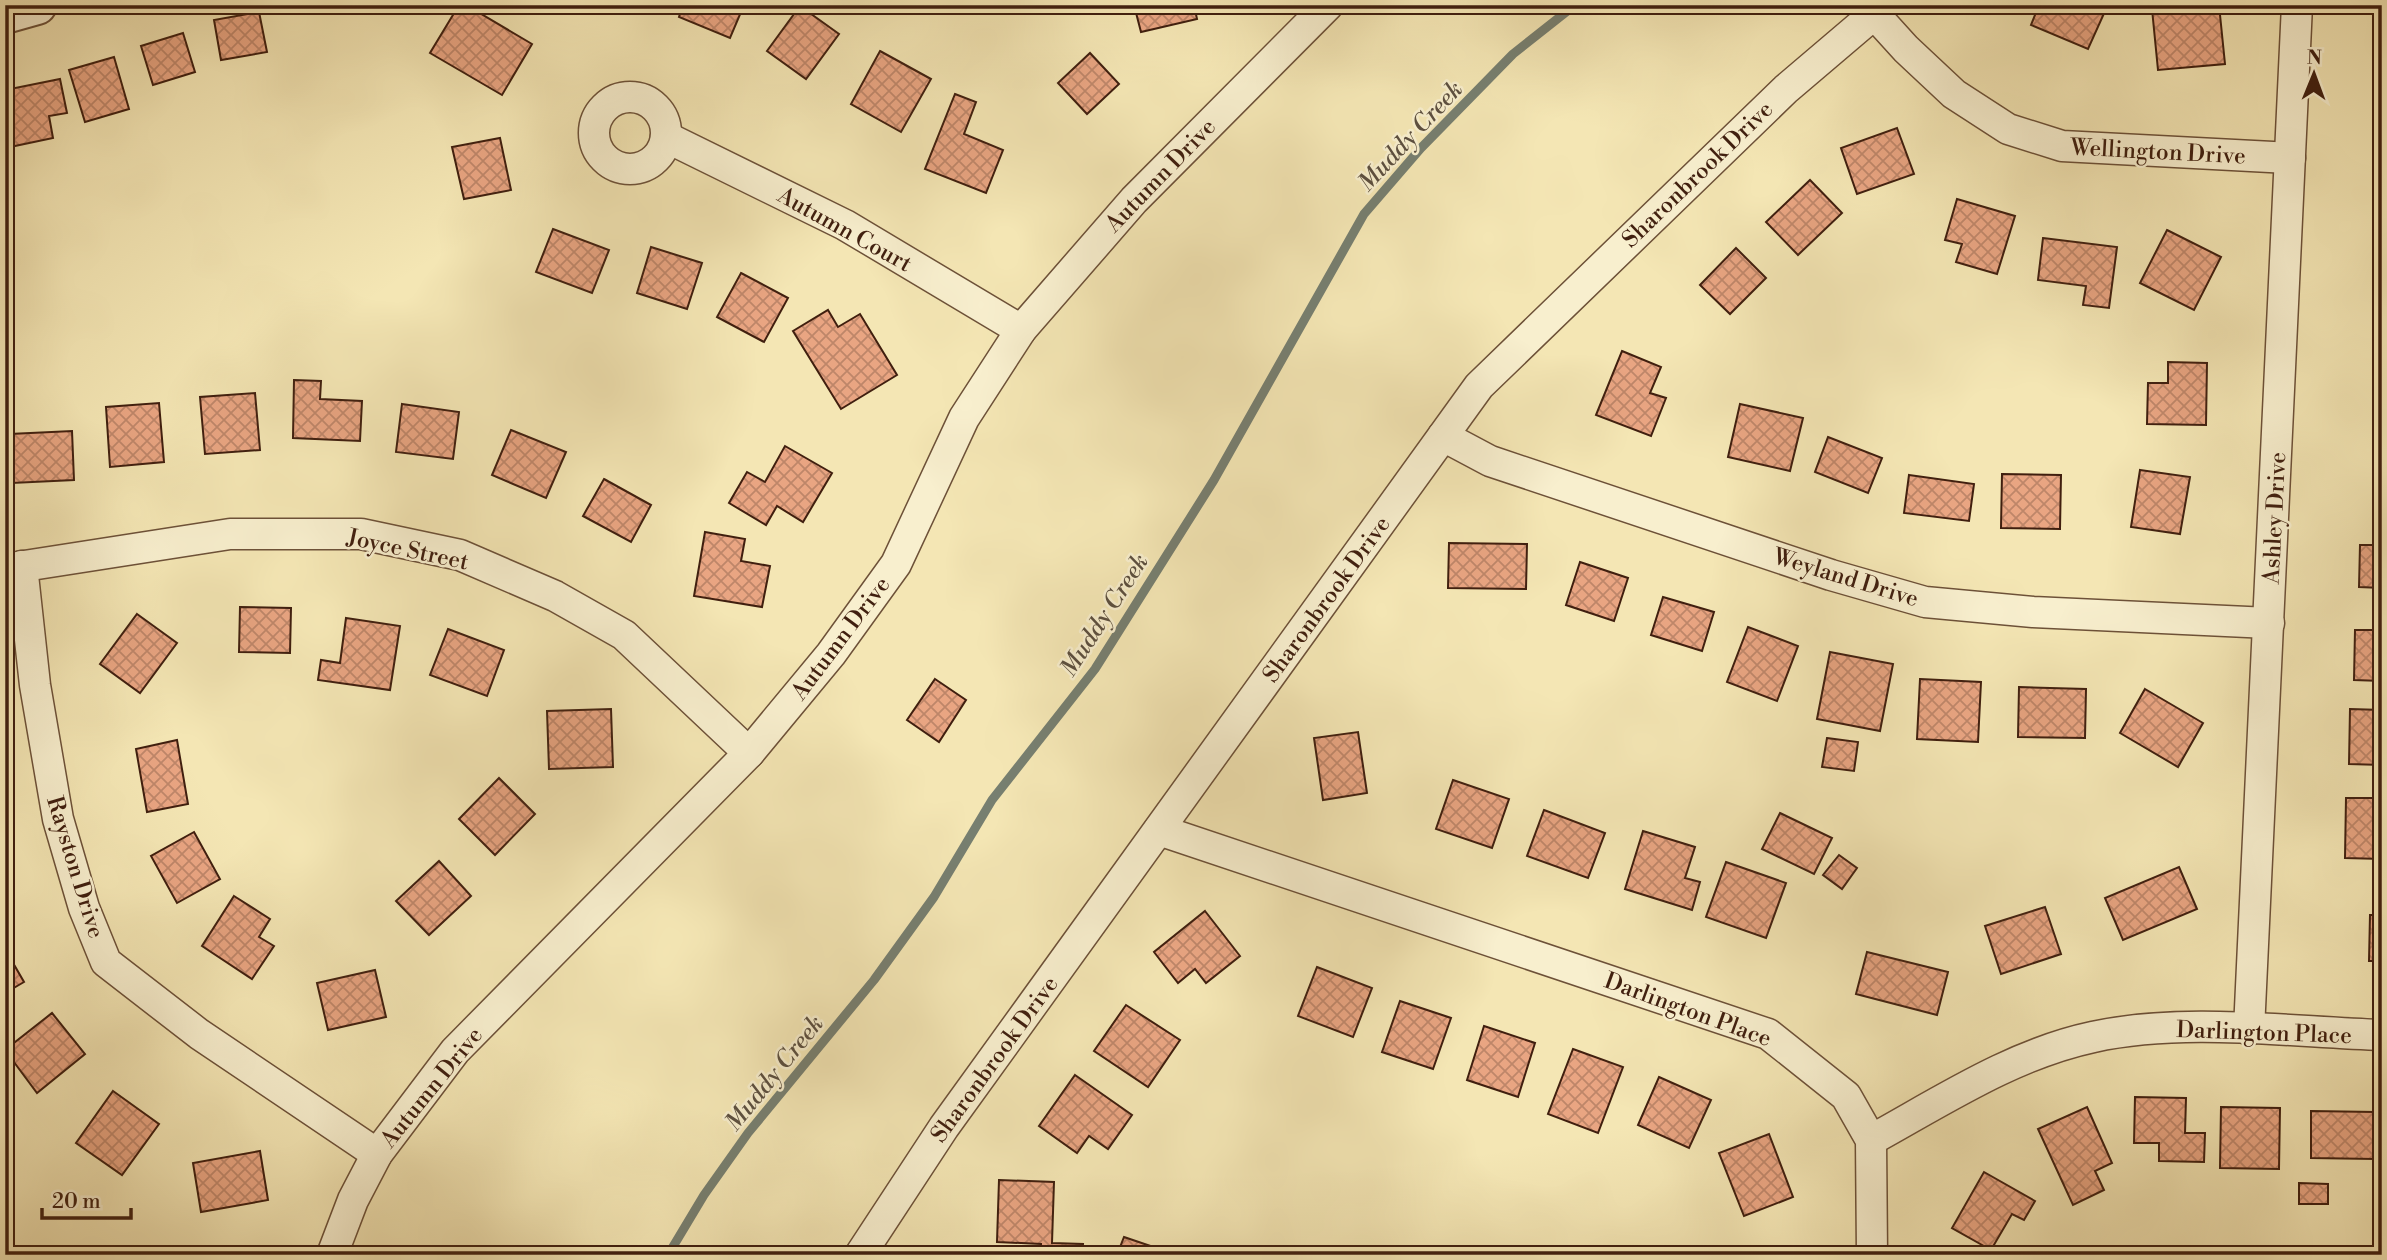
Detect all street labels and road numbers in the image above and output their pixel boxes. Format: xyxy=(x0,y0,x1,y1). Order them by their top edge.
street label: Sharonbrook Drive xyxy=(1616,96,1779,254)
street label: Autumn Drive xyxy=(1099,113,1222,239)
street label: Wellington Drive xyxy=(2069,133,2246,171)
street label: Autumn Court xyxy=(772,181,917,278)
street label: Ashley Drive xyxy=(2258,451,2292,586)
street label: Sharonbrook Drive xyxy=(1257,511,1397,688)
street label: Joyce Street xyxy=(344,523,471,576)
street label: Weyland Drive xyxy=(1769,542,1922,613)
street label: Autumn Drive xyxy=(785,571,896,707)
street label: Rayston Drive xyxy=(40,793,110,942)
street label: Darlington Place xyxy=(1600,967,1775,1053)
street label: Sharonbrook Drive xyxy=(925,971,1065,1148)
street label: Darlington Place xyxy=(2176,1016,2352,1050)
street label: Autumn Drive xyxy=(374,1022,489,1154)

